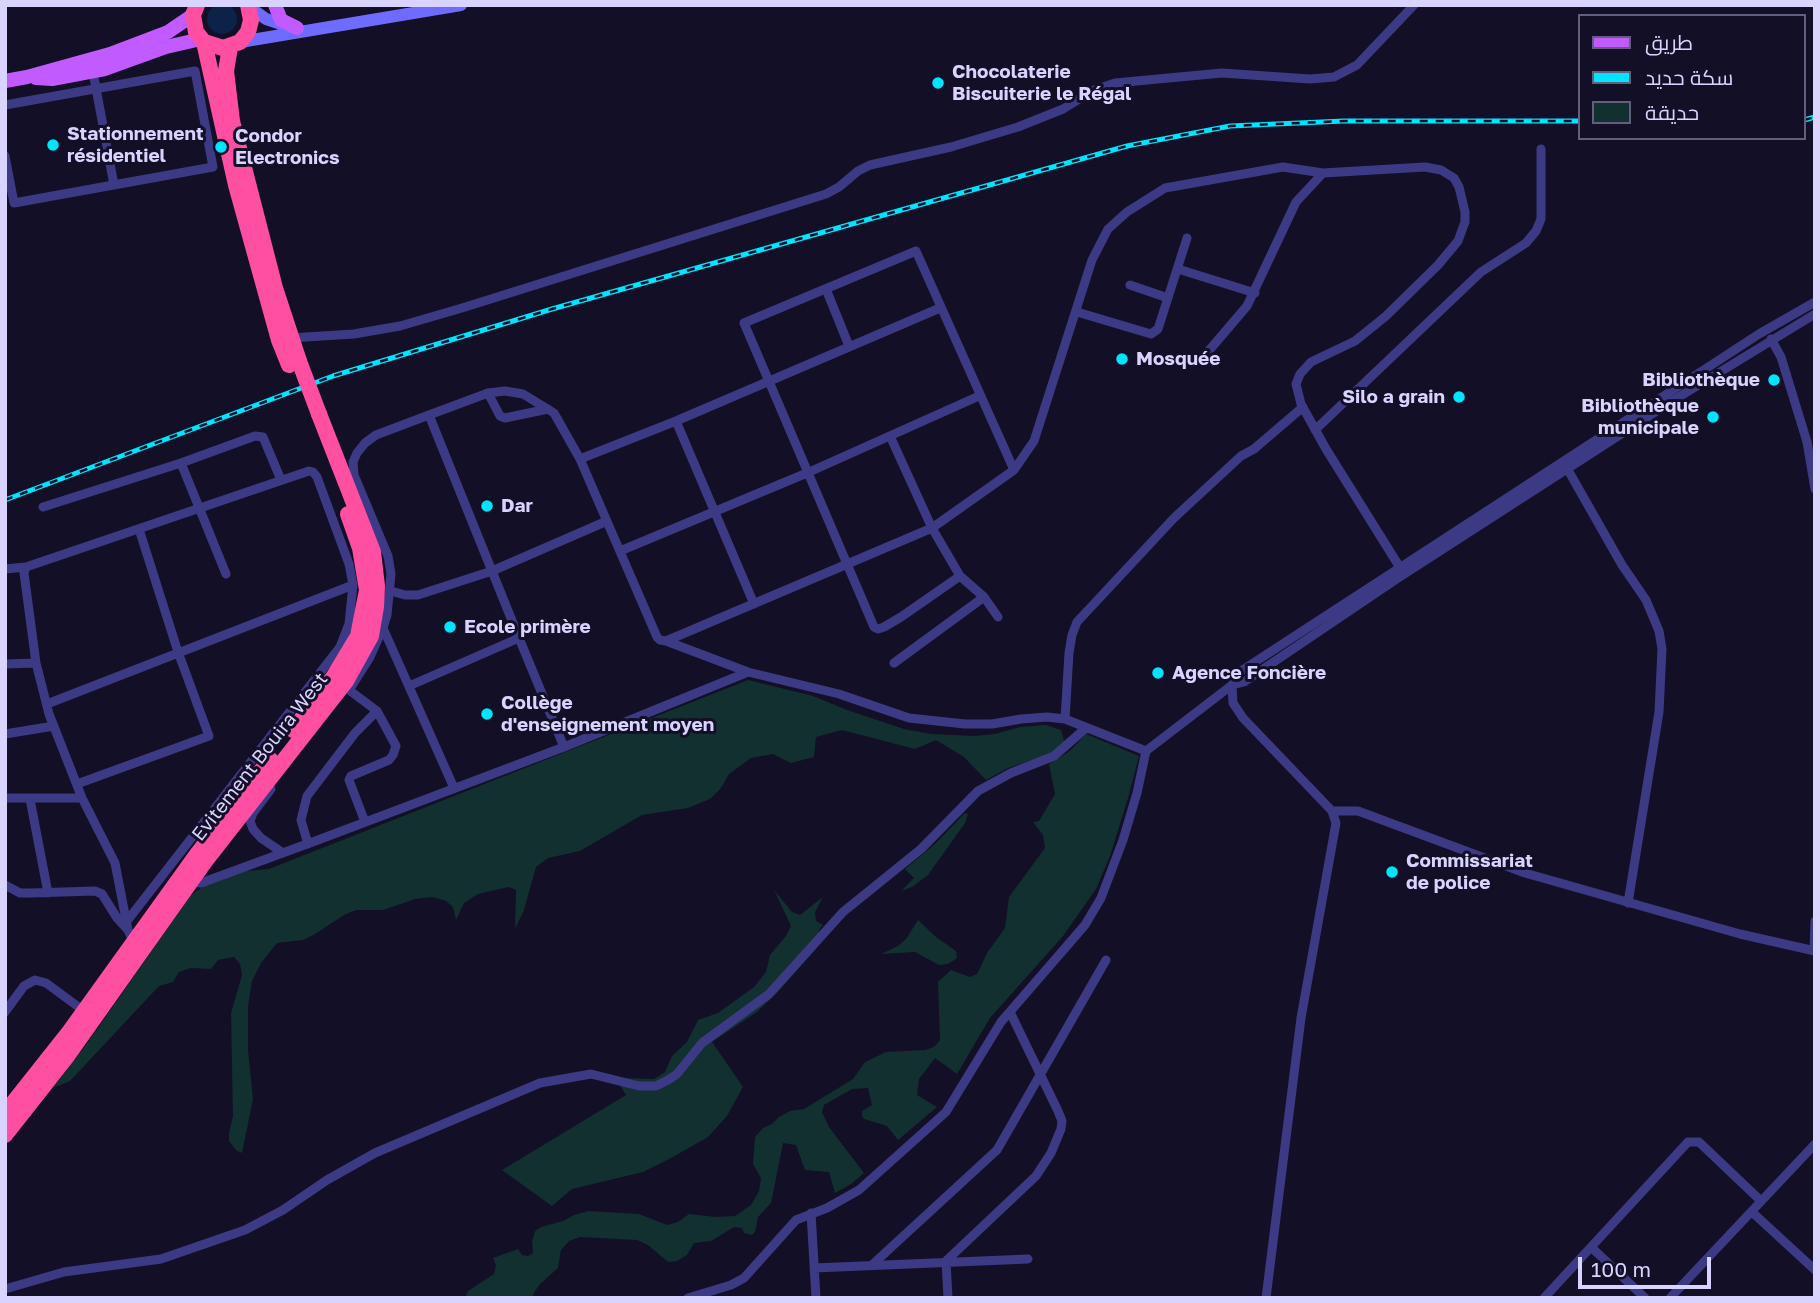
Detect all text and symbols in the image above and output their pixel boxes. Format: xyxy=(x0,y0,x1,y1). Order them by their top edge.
legend xyxy=(1578,14,1806,140)
text: طريق xyxy=(1645,29,1693,55)
place label: Chocolaterie Biscuiterie le Régal xyxy=(952,61,1131,105)
text: سكة حديد xyxy=(1645,64,1733,90)
marker: Chocolaterie Biscuiterie le Régal xyxy=(930,75,946,91)
text: حديقة xyxy=(1645,99,1699,125)
place label: Stationnement résidentiel xyxy=(67,123,203,167)
place label: Condor Electronics xyxy=(235,125,340,169)
marker: Stationnement résidentiel xyxy=(45,137,61,153)
marker: Condor Electronics xyxy=(213,139,229,155)
place label: Mosquée xyxy=(1136,348,1220,370)
marker: Mosquée xyxy=(1114,351,1130,367)
place label: Bibliothèque xyxy=(1642,369,1760,391)
marker: Bibliothèque xyxy=(1766,372,1782,388)
place label: Silo a grain xyxy=(1342,386,1445,408)
marker: Silo a grain xyxy=(1451,389,1467,405)
place label: Bibliothèque municipale xyxy=(1581,395,1699,439)
marker: Bibliothèque municipale xyxy=(1705,409,1721,425)
place label: Dar xyxy=(501,495,533,517)
marker: Dar xyxy=(479,498,495,514)
place label: Ecole primère xyxy=(464,616,591,638)
marker: Ecole primère xyxy=(442,619,458,635)
place label: Agence Foncière xyxy=(1172,662,1326,684)
marker: Agence Foncière xyxy=(1150,665,1166,681)
street label: Evitement Bouira West xyxy=(187,668,333,846)
place label: Collège d'enseignement moyen xyxy=(501,692,714,736)
marker: Collège d'enseignement moyen xyxy=(479,706,495,722)
place label: Commissariat de police xyxy=(1406,850,1533,894)
marker: Commissariat de police xyxy=(1384,864,1400,880)
scale bar xyxy=(1582,1244,1715,1288)
text: 100 m xyxy=(1591,1256,1651,1282)

